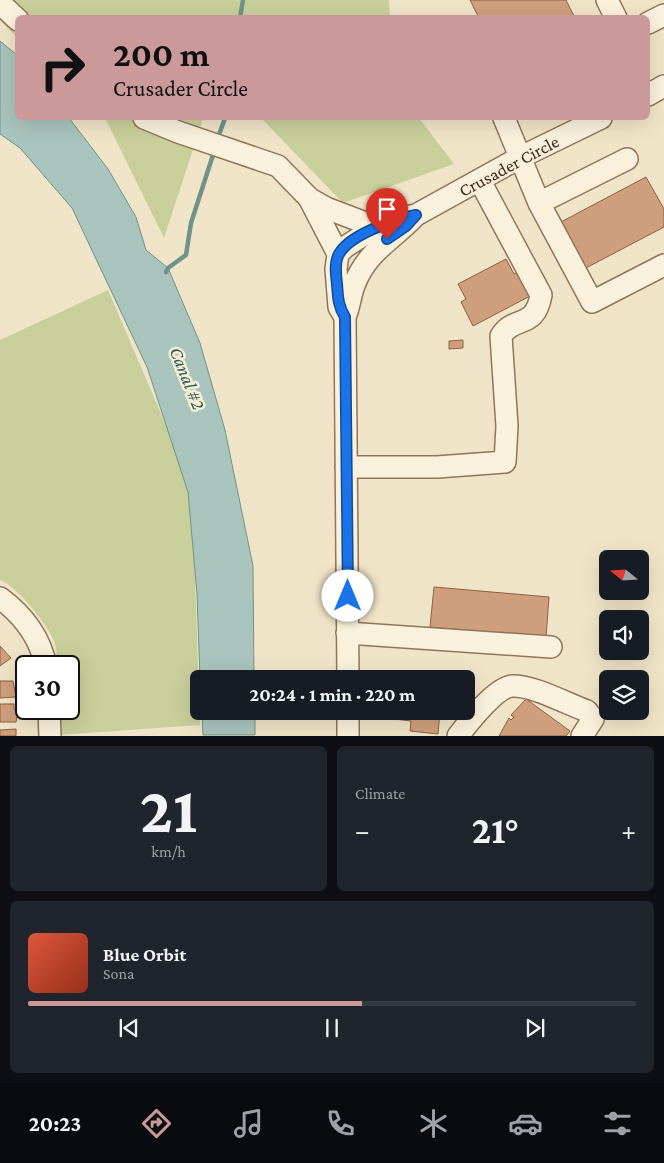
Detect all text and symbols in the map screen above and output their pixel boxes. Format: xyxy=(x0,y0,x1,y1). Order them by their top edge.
icon: right xyxy=(30,35,95,100)
text: 200 m xyxy=(113,35,210,74)
text: Crusader Circle xyxy=(113,76,248,101)
street label: Crusader Circle xyxy=(456,131,563,201)
pin xyxy=(366,188,408,239)
icon: arrive xyxy=(373,195,401,223)
water label: Canal #2 xyxy=(166,344,210,413)
north arrow xyxy=(599,550,649,600)
map controls xyxy=(599,550,649,720)
position arrow xyxy=(321,569,373,621)
button: sound xyxy=(599,610,649,660)
speed limit sign: 30 xyxy=(15,655,80,720)
button: layers xyxy=(599,670,649,720)
text: 20:24 · 1 min · 220 m xyxy=(250,684,415,705)
text: 21 xyxy=(140,774,197,846)
text: Climate xyxy=(355,785,405,802)
text: 21° xyxy=(472,809,519,851)
text: − xyxy=(355,815,370,846)
text: + xyxy=(621,815,636,846)
text: km/h xyxy=(151,843,186,860)
text: Blue Orbit xyxy=(103,944,186,965)
text: Sona xyxy=(103,965,134,982)
icon: previous xyxy=(115,1014,143,1042)
icon: pause xyxy=(318,1014,346,1042)
icon: next xyxy=(521,1014,549,1042)
icon: directions xyxy=(139,1106,174,1141)
icon: music xyxy=(231,1106,266,1141)
icon: phone xyxy=(323,1106,358,1141)
icon: climate xyxy=(416,1106,451,1141)
icon: car xyxy=(508,1106,543,1141)
icon: filters xyxy=(600,1106,635,1141)
text: 20:23 xyxy=(29,1111,81,1136)

